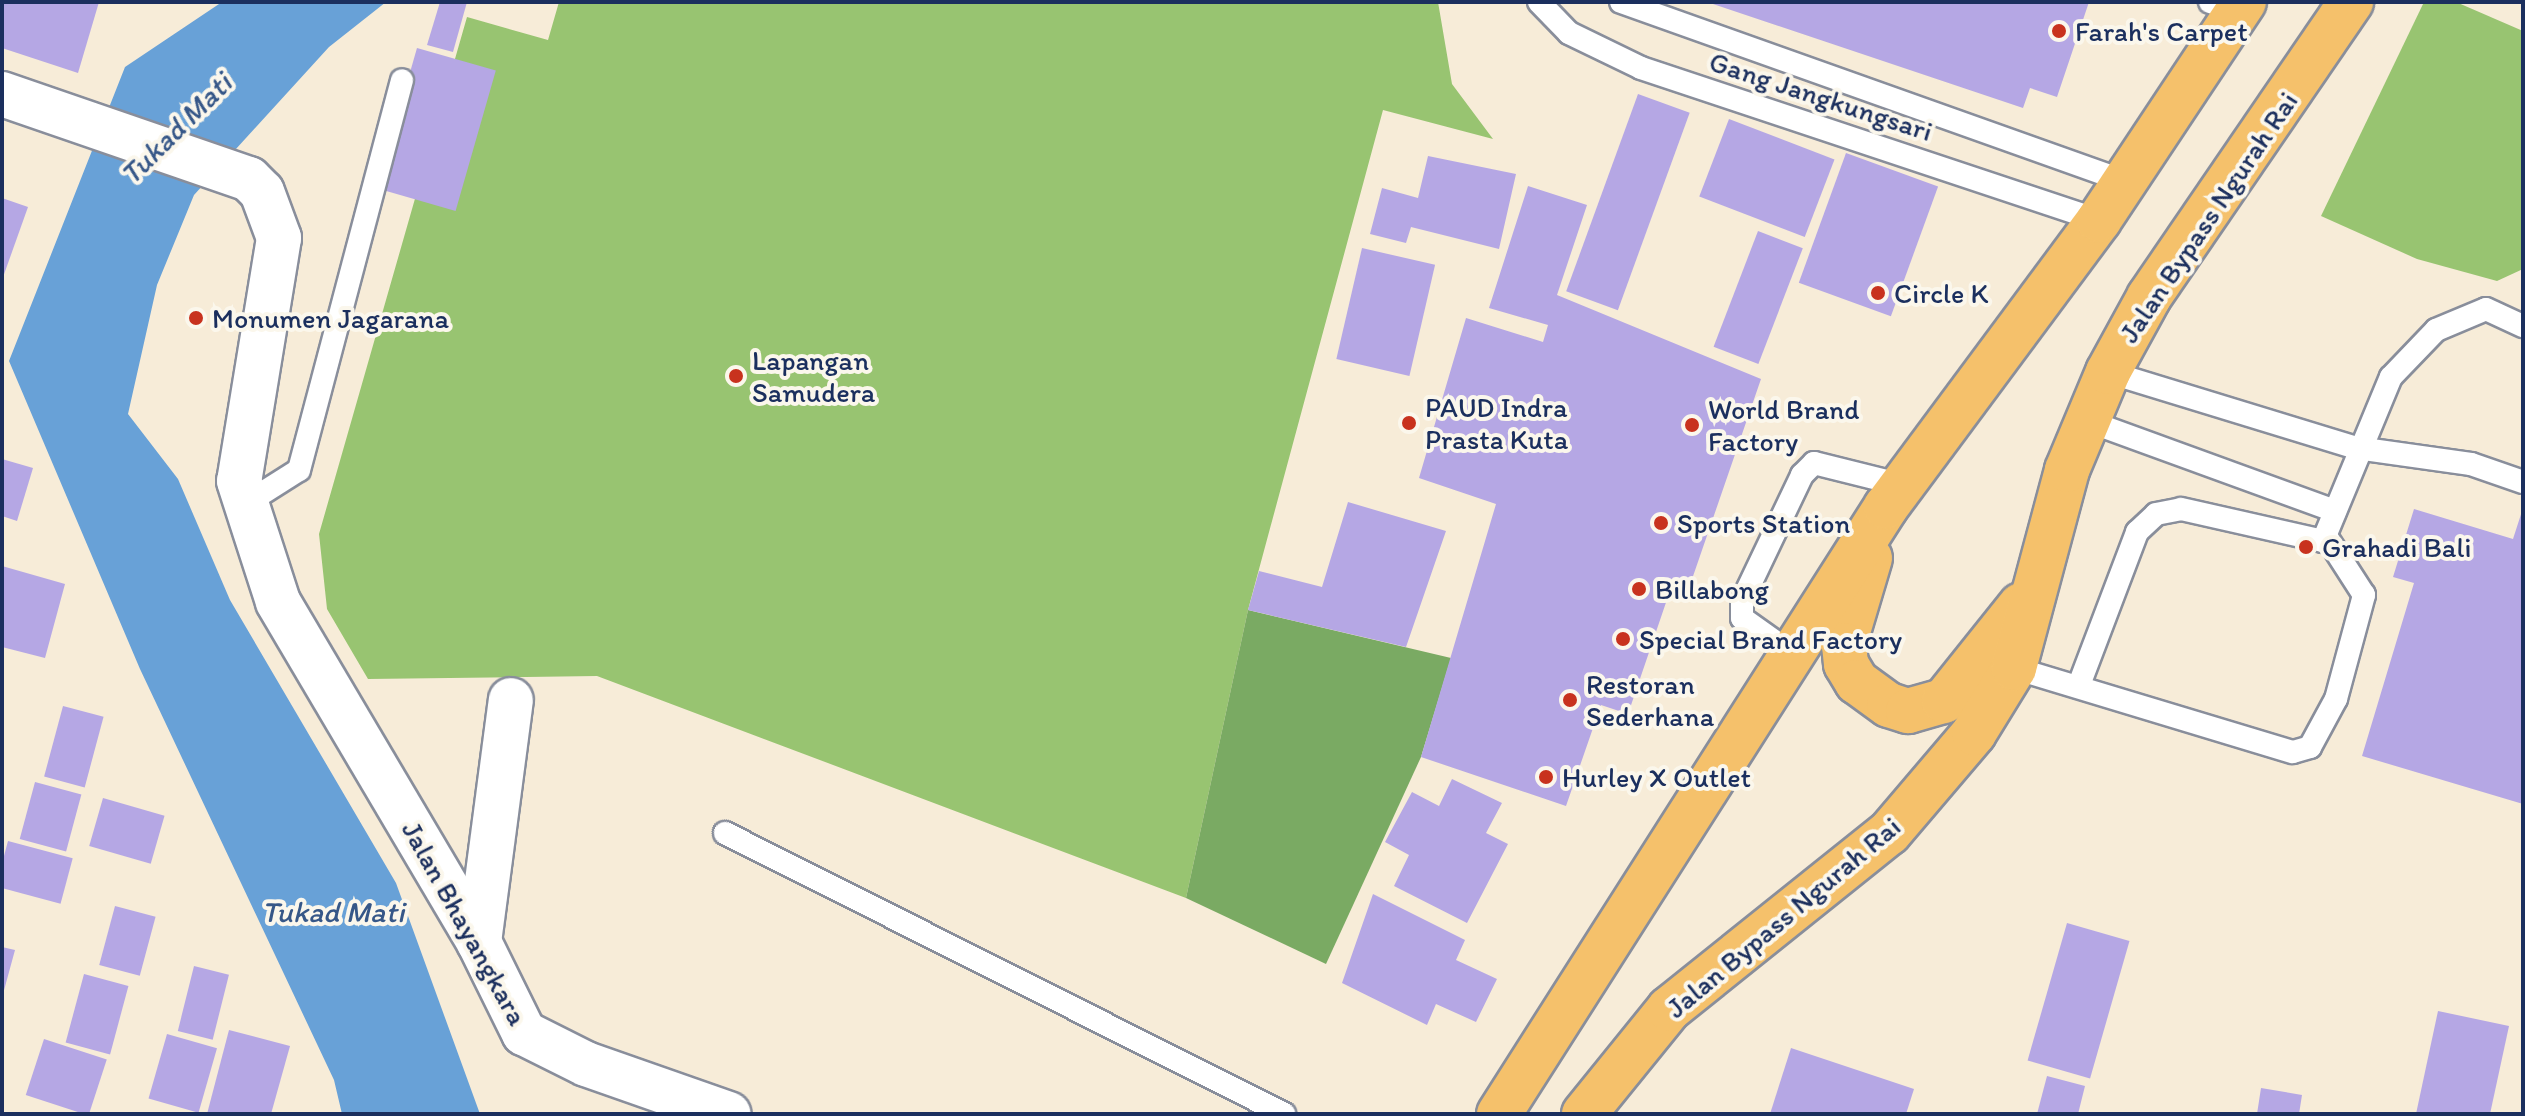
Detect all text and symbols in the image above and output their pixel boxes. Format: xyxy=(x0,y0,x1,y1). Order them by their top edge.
place label: Farah's Carpet xyxy=(2075,14,2248,48)
marker: Farah's Carpet xyxy=(2050,22,2068,40)
street label: Gang Jangkungsari xyxy=(1705,44,1937,148)
water label: Tukad Mati xyxy=(113,66,239,192)
street label: Jalan Bypass Ngurah Rai xyxy=(2112,86,2304,348)
place label: Circle K xyxy=(1894,276,1988,310)
marker: Circle K xyxy=(1869,284,1887,302)
place label: Monumen Jagarana xyxy=(212,301,449,335)
marker: Monumen Jagarana xyxy=(187,309,205,327)
place label: Lapangan Samudera xyxy=(752,343,875,409)
marker: Lapangan Samudera xyxy=(727,367,745,385)
place label: PAUD Indra Prasta Kuta xyxy=(1425,390,1568,456)
place label: World Brand Factory xyxy=(1708,392,1860,458)
marker: PAUD Indra Prasta Kuta xyxy=(1400,414,1418,432)
marker: World Brand Factory xyxy=(1683,416,1701,434)
place label: Sports Station xyxy=(1677,506,1850,540)
marker: Sports Station xyxy=(1652,514,1670,532)
place label: Grahadi Bali xyxy=(2322,530,2472,564)
marker: Grahadi Bali xyxy=(2297,538,2315,556)
place label: Billabong xyxy=(1655,572,1769,606)
marker: Billabong xyxy=(1630,580,1648,598)
place label: Special Brand Factory xyxy=(1639,622,1902,656)
marker: Special Brand Factory xyxy=(1614,630,1632,648)
place label: Restoran Sederhana xyxy=(1586,667,1714,733)
marker: Restoran Sederhana xyxy=(1561,691,1579,709)
place label: Hurley X Outlet xyxy=(1562,760,1751,794)
marker: Hurley X Outlet xyxy=(1537,768,1555,786)
street label: Jalan Bypass Ngurah Rai xyxy=(1659,810,1907,1024)
street label: Jalan Bhayangkara xyxy=(395,814,535,1032)
water label: Tukad Mati xyxy=(262,894,404,930)

